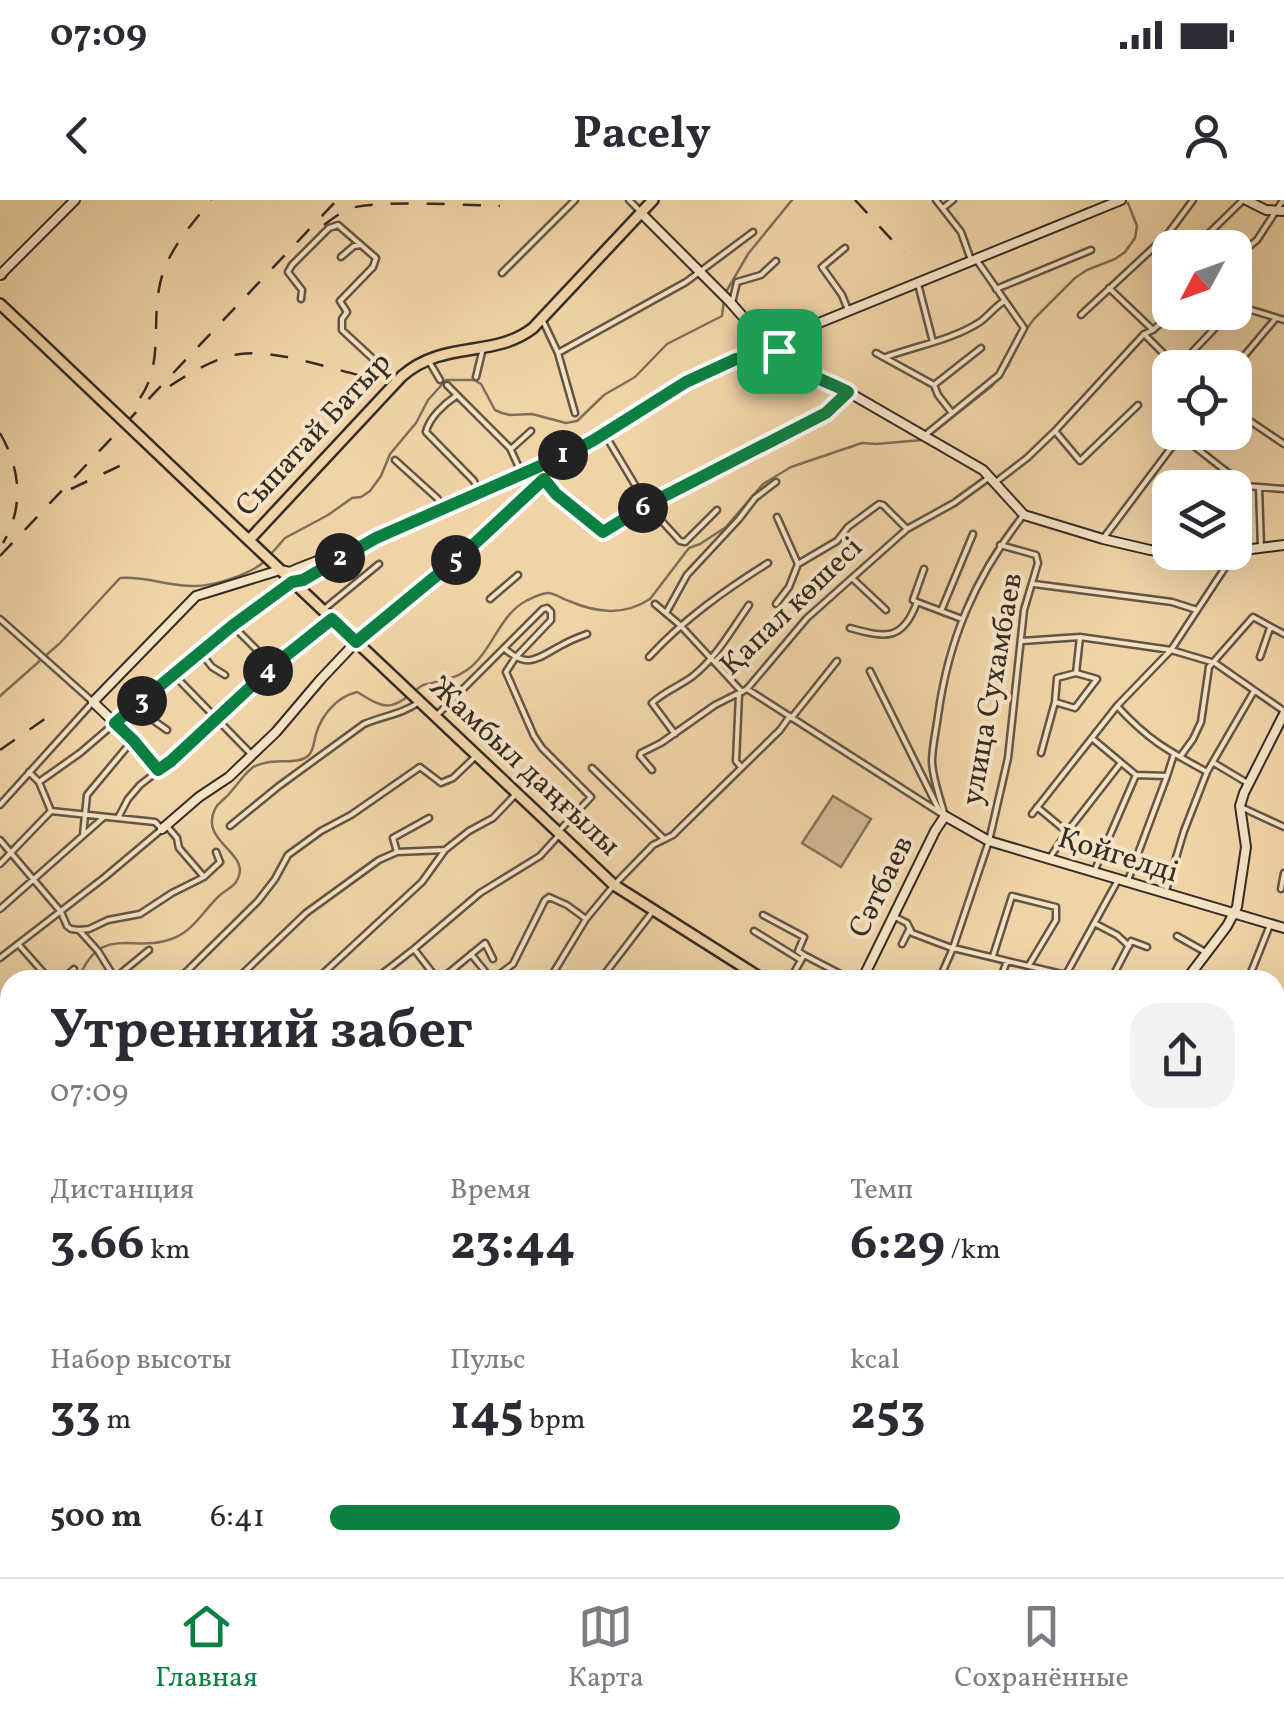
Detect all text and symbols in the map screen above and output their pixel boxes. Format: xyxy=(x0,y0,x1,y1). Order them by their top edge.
text: 07:09 xyxy=(50,9,147,62)
text: Pacely xyxy=(573,104,711,167)
icon: back xyxy=(50,108,105,163)
icon: person xyxy=(1179,108,1234,163)
north arrow xyxy=(1152,230,1252,330)
map controls xyxy=(1152,230,1252,570)
pin xyxy=(737,309,822,394)
icon: arrive xyxy=(752,324,807,379)
street label: Сыпатай Батыр xyxy=(227,343,401,527)
button: locate xyxy=(1152,350,1252,450)
pin: 1 xyxy=(538,430,588,480)
text: 1 xyxy=(557,435,569,474)
button: layers xyxy=(1152,470,1252,570)
pin: 6 xyxy=(618,483,668,533)
text: 6 xyxy=(635,488,651,527)
street label: Қапал көшесі xyxy=(711,528,873,686)
pin: 2 xyxy=(315,533,365,583)
pin: 5 xyxy=(431,535,481,585)
text: 2 xyxy=(333,538,347,577)
text: 5 xyxy=(449,540,463,579)
street label: улица Сухамбаев xyxy=(952,569,1034,809)
pin: 4 xyxy=(243,646,293,696)
text: 4 xyxy=(260,651,276,690)
street label: Жамбыл даңғылы xyxy=(419,667,629,867)
pin: 3 xyxy=(117,676,167,726)
text: 3 xyxy=(135,681,149,720)
street label: Қойгелді xyxy=(1053,818,1183,894)
street label: Сәтбаев xyxy=(839,829,925,945)
text: Утренний забег xyxy=(50,995,473,1071)
button: share xyxy=(1130,1003,1235,1108)
text: 07:09 xyxy=(50,1071,128,1115)
text: Дистанция xyxy=(50,1171,194,1210)
text: Время xyxy=(450,1171,531,1210)
text: Темп xyxy=(850,1171,913,1210)
text: 3.66 xyxy=(50,1210,145,1280)
text: 23:44 xyxy=(450,1210,576,1280)
text: 6:29 xyxy=(850,1210,945,1280)
text: km xyxy=(145,1231,190,1270)
text: /km xyxy=(945,1231,1001,1270)
text: Набор высоты xyxy=(50,1341,231,1380)
text: Пульс xyxy=(450,1341,526,1380)
text: kcal xyxy=(850,1341,900,1380)
text: 33 xyxy=(50,1380,101,1450)
text: 145 xyxy=(450,1380,524,1450)
text: 253 xyxy=(850,1380,926,1450)
text: m xyxy=(101,1401,131,1440)
text: bpm xyxy=(524,1401,585,1440)
text: 500 m xyxy=(50,1496,142,1540)
text: 6:41 xyxy=(210,1496,265,1540)
tab: Главная xyxy=(155,1599,258,1698)
tab: Карта xyxy=(568,1599,644,1698)
tab: Сохранённые xyxy=(954,1599,1129,1698)

